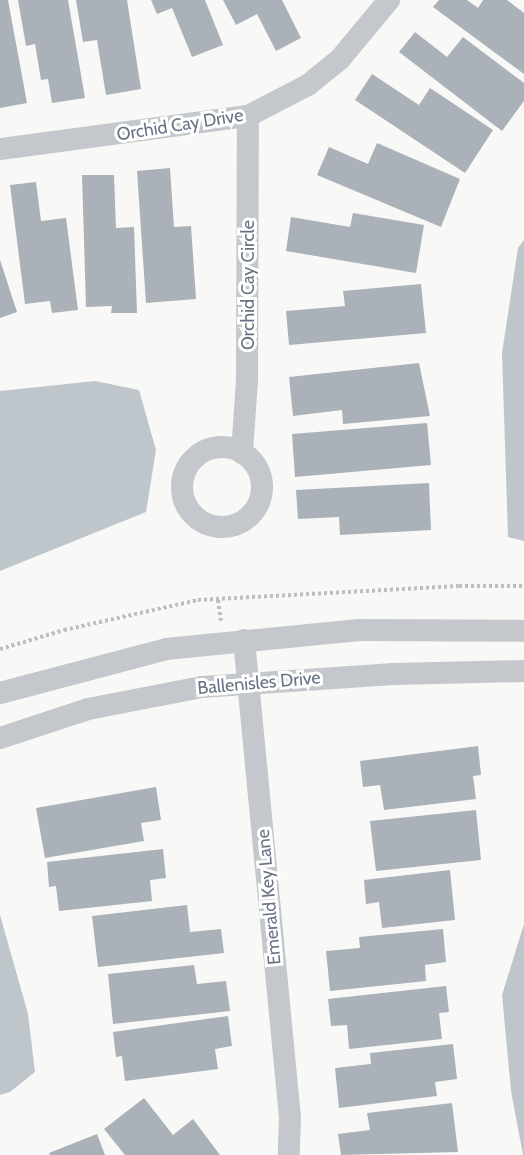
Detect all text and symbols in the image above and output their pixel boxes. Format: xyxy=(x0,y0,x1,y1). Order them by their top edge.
street label: Orchid Cay Drive xyxy=(115,104,245,146)
street label: Orchid Cay Circle xyxy=(237,220,259,350)
street label: Ballenisles Drive xyxy=(196,667,322,699)
street label: Emerald Key Lane xyxy=(252,828,286,966)

